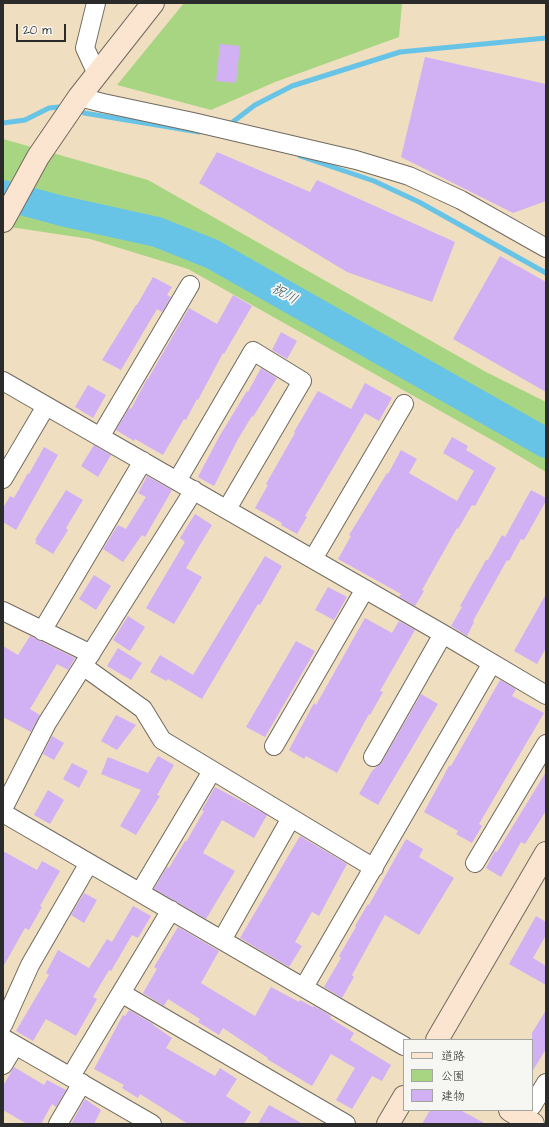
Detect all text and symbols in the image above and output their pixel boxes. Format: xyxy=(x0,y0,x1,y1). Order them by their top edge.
scale bar xyxy=(18,16,68,42)
text: 20 m xyxy=(23,22,52,39)
water label: 祝川 xyxy=(268,281,300,309)
legend xyxy=(403,1039,533,1111)
text: 道路 xyxy=(441,1048,465,1065)
text: 公園 xyxy=(441,1068,465,1085)
text: 建物 xyxy=(441,1088,465,1105)

